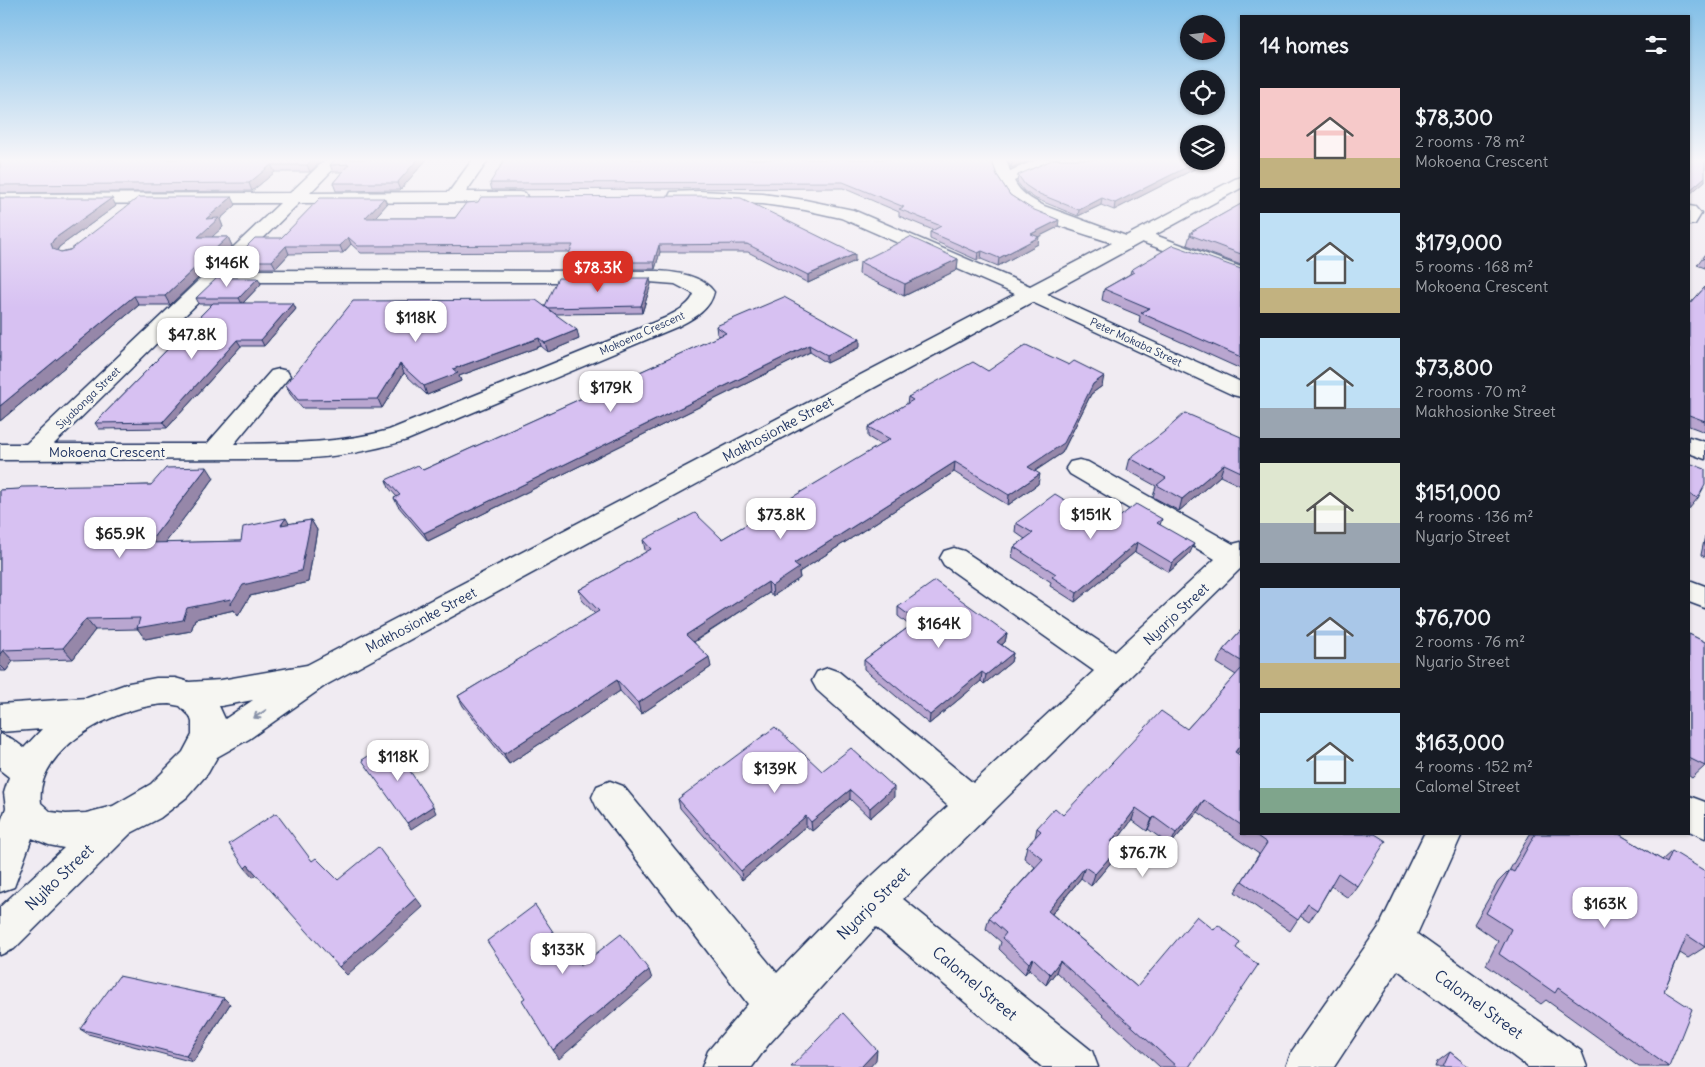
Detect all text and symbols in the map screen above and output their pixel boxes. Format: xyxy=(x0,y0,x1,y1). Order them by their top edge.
north arrow xyxy=(1180,15,1225,60)
map controls xyxy=(1180,15,1225,170)
icon: filters xyxy=(1642,31,1670,59)
text: 14 homes xyxy=(1260,32,1349,59)
button: locate xyxy=(1180,70,1225,115)
text: $78,300 xyxy=(1415,104,1493,131)
icon: home xyxy=(1300,108,1360,168)
button: layers xyxy=(1180,125,1225,170)
text: 2 rooms · 78 m² xyxy=(1415,131,1525,151)
text: Mokoena Crescent xyxy=(1415,151,1548,171)
text: $179,000 xyxy=(1415,229,1502,256)
icon: home xyxy=(1300,233,1360,293)
pin: $146K xyxy=(192,246,262,288)
pin: $78.3K xyxy=(557,250,639,293)
text: $146K xyxy=(205,252,249,272)
text: 5 rooms · 168 m² xyxy=(1415,256,1533,276)
text: $78.3K xyxy=(574,257,622,277)
text: Mokoena Crescent xyxy=(1415,276,1548,296)
pin: $118K xyxy=(381,300,451,343)
text: $118K xyxy=(396,307,436,327)
street label: Mokoena Crescent xyxy=(597,308,687,358)
street label: Peter Mokaba Street xyxy=(1088,315,1184,370)
pin: $47.8K xyxy=(151,318,233,360)
text: $47.8K xyxy=(168,324,216,344)
text: $73,800 xyxy=(1415,354,1493,381)
icon: home xyxy=(1300,358,1360,418)
street label: Siyabonga Street xyxy=(53,364,123,432)
pin: $179K xyxy=(576,370,646,413)
text: $179K xyxy=(590,377,632,397)
text: 2 rooms · 70 m² xyxy=(1415,381,1527,401)
street label: Makhosionke Street xyxy=(719,392,837,466)
text: Makhosionke Street xyxy=(1415,401,1556,421)
street label: Mokoena Crescent xyxy=(49,443,166,461)
text: $151,000 xyxy=(1415,479,1501,506)
icon: home xyxy=(1300,483,1360,543)
pin: $73.8K xyxy=(740,498,822,540)
pin: $151K xyxy=(1056,498,1126,540)
text: $73.8K xyxy=(757,504,805,524)
text: $151K xyxy=(1071,504,1111,524)
text: 4 rooms · 136 m² xyxy=(1415,506,1533,526)
pin: $65.9K xyxy=(79,516,161,559)
text: $65.9K xyxy=(95,523,145,543)
text: Nyarjo Street xyxy=(1415,526,1510,546)
street label: Nyarjo Street xyxy=(1140,579,1213,649)
street label: Makhosionke Street xyxy=(362,583,480,657)
text: $76,700 xyxy=(1415,604,1491,631)
pin: $164K xyxy=(904,606,974,649)
icon: home xyxy=(1300,608,1360,668)
text: $164K xyxy=(917,613,961,633)
text: 2 rooms · 76 m² xyxy=(1415,631,1525,651)
text: Nyarjo Street xyxy=(1415,651,1510,671)
one-way arrow xyxy=(253,708,267,719)
text: $163,000 xyxy=(1415,729,1505,756)
icon: home xyxy=(1300,733,1360,793)
pin: $118K xyxy=(363,740,433,782)
text: $118K xyxy=(378,746,418,766)
pin: $139K xyxy=(740,752,810,794)
text: 4 rooms · 152 m² xyxy=(1415,756,1533,776)
text: $139K xyxy=(753,758,797,778)
text: Calomel Street xyxy=(1415,776,1520,796)
pin: $76.7K xyxy=(1102,836,1184,878)
street label: Nyiko Street xyxy=(21,839,98,914)
text: $76.7K xyxy=(1120,842,1166,862)
street label: Nyarjo Street xyxy=(832,862,914,944)
pin: $163K xyxy=(1570,886,1640,929)
text: $163K xyxy=(1583,893,1627,913)
pin: $133K xyxy=(528,932,598,975)
text: $133K xyxy=(541,939,585,959)
street label: Calomel Street xyxy=(928,942,1022,1025)
street label: Calomel Street xyxy=(1431,965,1528,1043)

